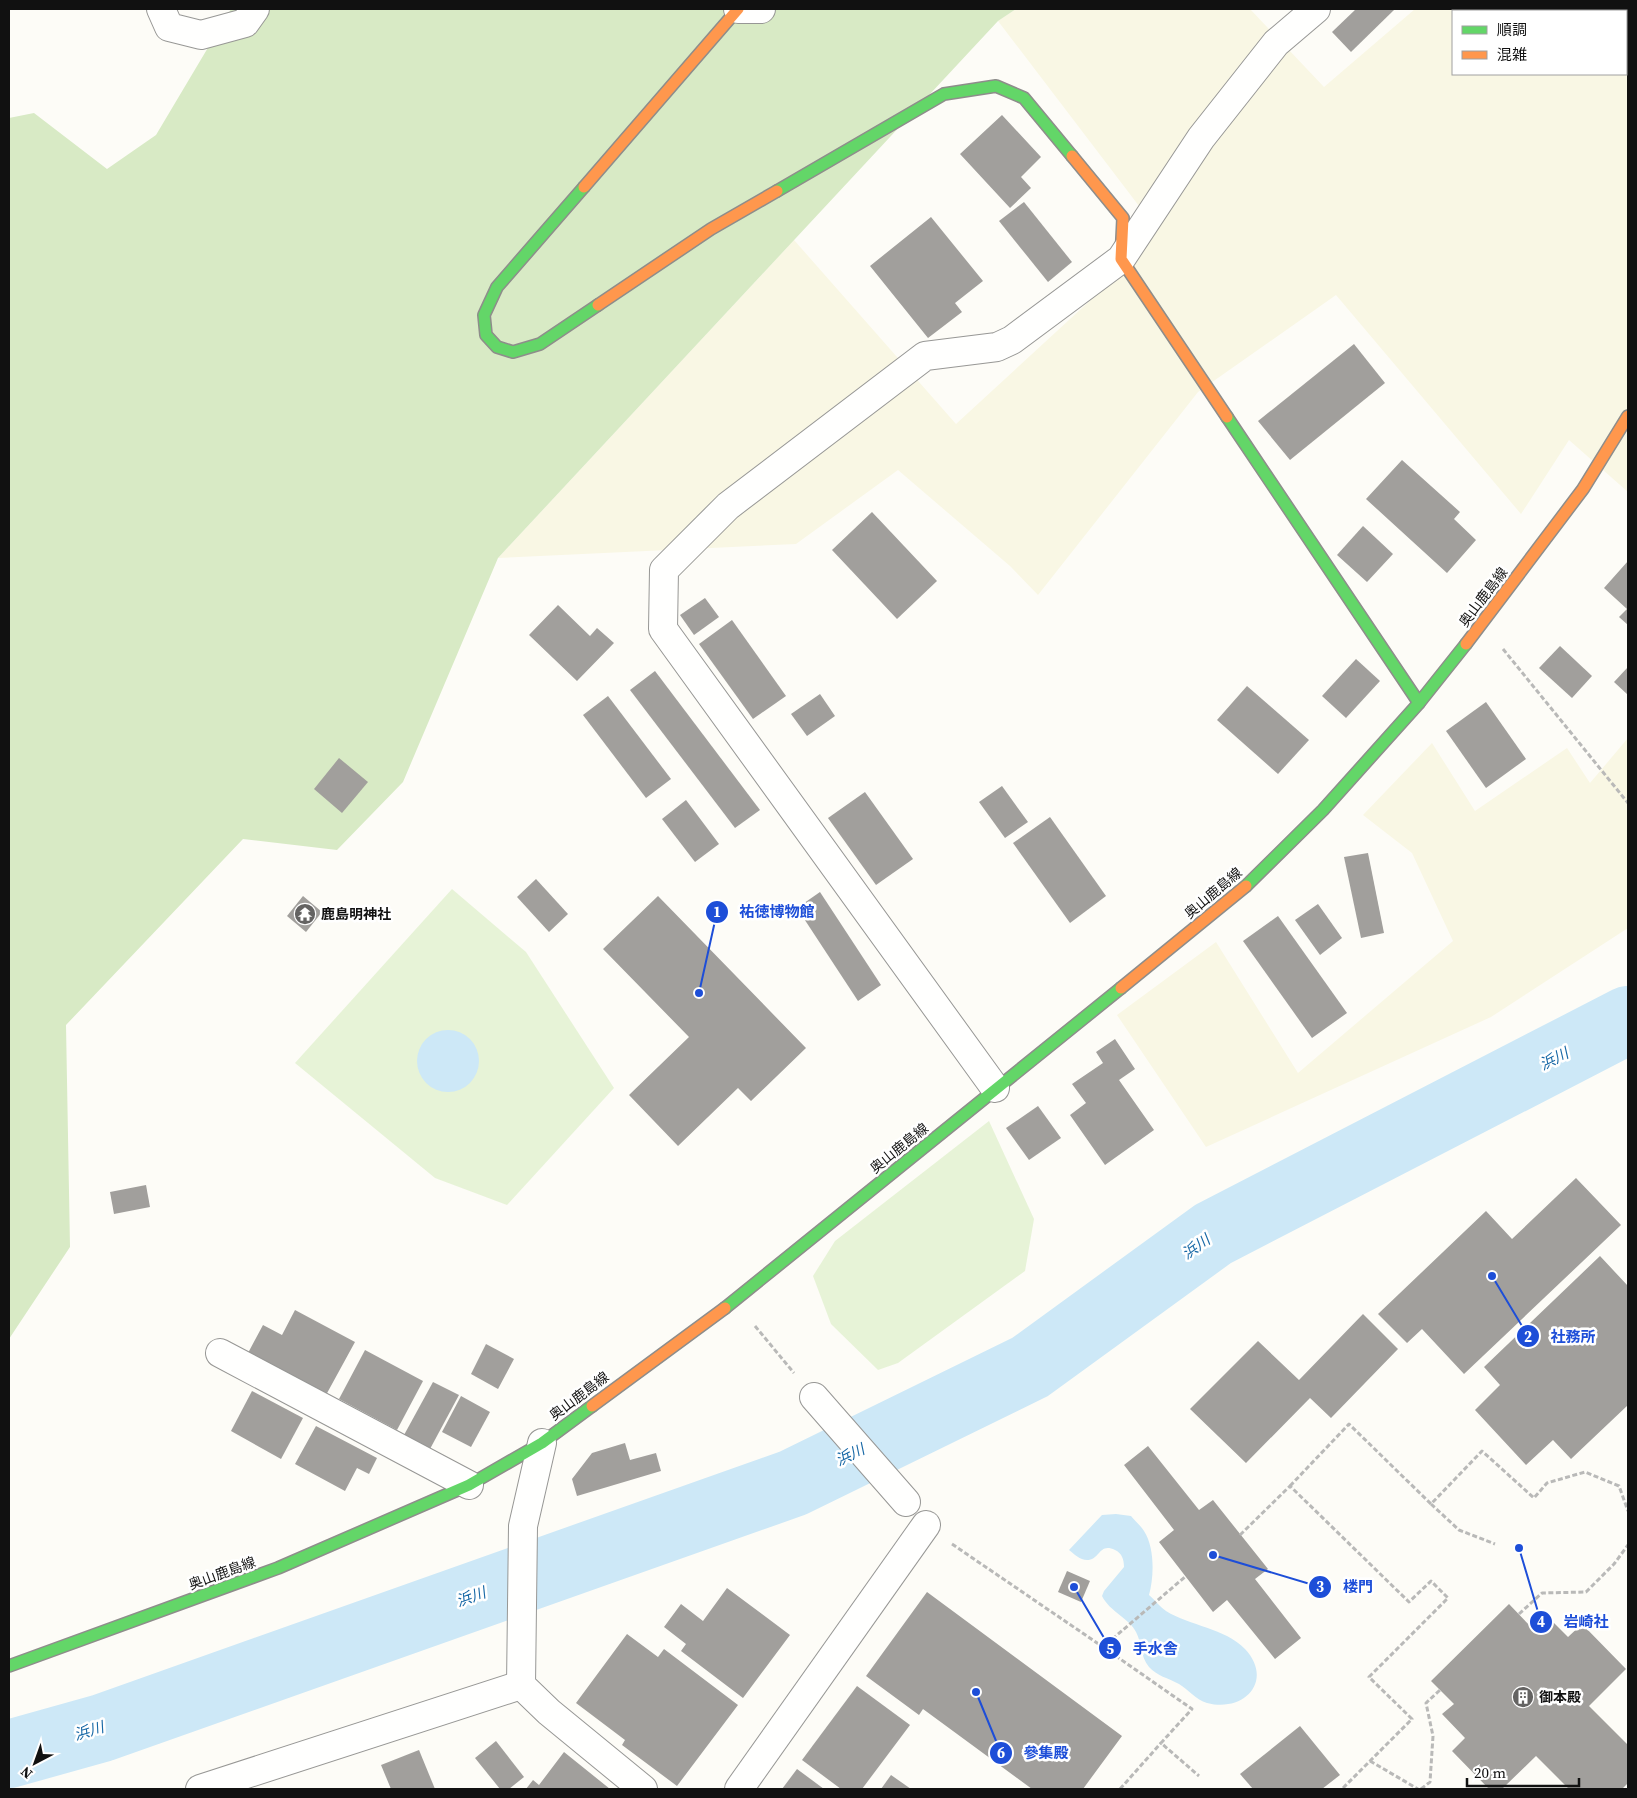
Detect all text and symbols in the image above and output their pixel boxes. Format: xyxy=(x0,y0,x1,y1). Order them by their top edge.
legend xyxy=(1452,10,1627,75)
text: 順調 xyxy=(1497,19,1527,40)
text: 混雑 xyxy=(1497,44,1527,65)
street label: 奥山鹿島線 xyxy=(1454,563,1512,631)
street label: 奥山鹿島線 xyxy=(1180,863,1246,923)
callout: 祐徳博物館 xyxy=(705,897,825,927)
text: 1 xyxy=(713,901,721,922)
text: 祐徳博物館 xyxy=(738,901,815,922)
temple icon: 鹿島明神社 xyxy=(293,902,317,926)
place label: 鹿島明神社 xyxy=(321,904,391,924)
water label: 浜川 xyxy=(1536,1041,1574,1075)
street label: 奥山鹿島線 xyxy=(866,1118,932,1178)
water label: 浜川 xyxy=(1177,1228,1216,1264)
callout: 社務所 xyxy=(1515,1321,1605,1351)
text: 2 xyxy=(1524,1326,1532,1347)
text: 社務所 xyxy=(1550,1326,1596,1347)
street label: 奥山鹿島線 xyxy=(545,1367,613,1425)
water label: 浜川 xyxy=(832,1438,870,1471)
street label: 奥山鹿島線 xyxy=(186,1552,258,1594)
callout: 楼門 xyxy=(1308,1572,1383,1602)
text: 3 xyxy=(1316,1576,1324,1597)
text: 楼門 xyxy=(1343,1576,1373,1597)
water label: 浜川 xyxy=(453,1581,490,1612)
callout: 岩崎社 xyxy=(1528,1607,1618,1637)
text: 4 xyxy=(1537,1611,1545,1632)
text: 岩崎社 xyxy=(1563,1611,1609,1632)
callout: 手水舎 xyxy=(1097,1633,1187,1663)
text: 5 xyxy=(1106,1638,1114,1659)
text: 手水舎 xyxy=(1132,1638,1178,1659)
building icon: 御本殿 xyxy=(1511,1685,1535,1709)
place label: 御本殿 xyxy=(1539,1687,1581,1707)
water label: 浜川 xyxy=(71,1716,108,1745)
north arrow xyxy=(10,1738,60,1788)
callout: 參集殿 xyxy=(988,1738,1078,1768)
text: 6 xyxy=(997,1742,1005,1763)
text: 參集殿 xyxy=(1023,1742,1069,1763)
scale bar xyxy=(1467,1756,1580,1788)
text: N xyxy=(16,1762,37,1784)
text: 20 m xyxy=(1474,1762,1506,1783)

